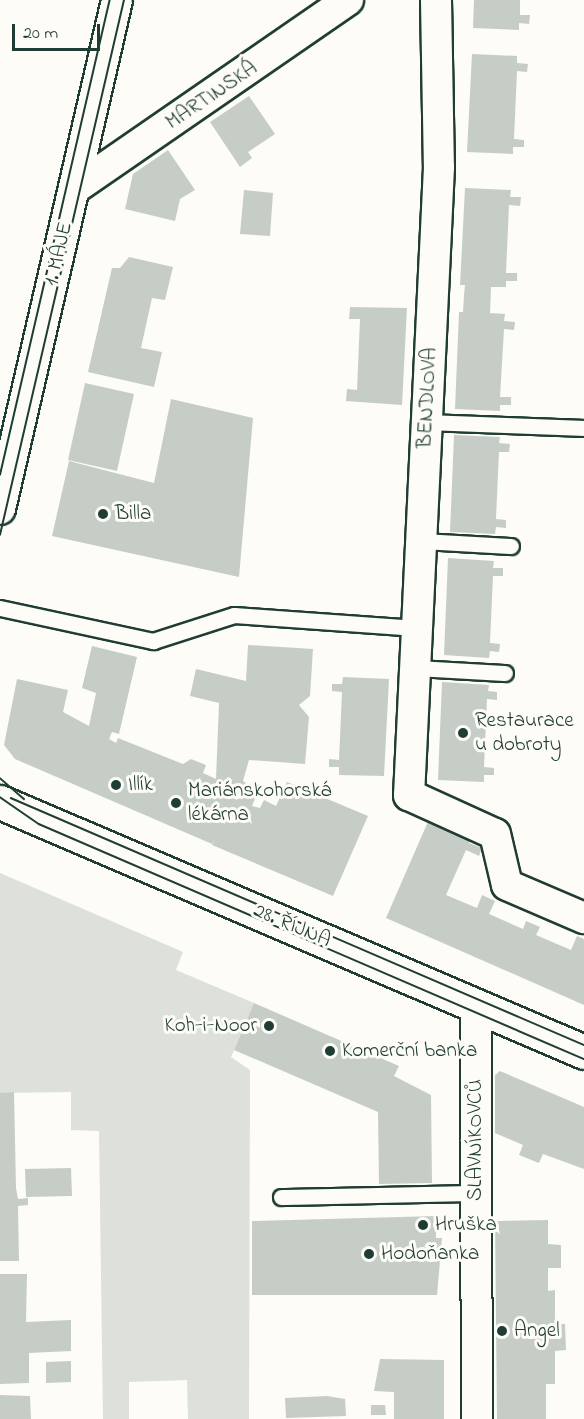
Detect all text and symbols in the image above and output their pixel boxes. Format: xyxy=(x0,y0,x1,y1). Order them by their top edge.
scale bar xyxy=(15,12,104,50)
text: 20 m xyxy=(23,21,58,47)
street label: MARTINSKÁ xyxy=(161,56,263,136)
street label: 1. MÁJE xyxy=(39,220,79,288)
street label: BENDLOVA xyxy=(413,347,443,449)
place label: Billa xyxy=(115,501,151,527)
marker: Billa xyxy=(96,507,110,521)
place label: Restaurace u dobroty xyxy=(475,708,574,758)
marker: Restaurace u dobroty xyxy=(456,726,470,740)
place label: Illík xyxy=(128,772,153,798)
marker: Illík xyxy=(109,778,123,792)
place label: Mariánskohorská lékárna xyxy=(188,778,331,828)
marker: Mariánskohorská lékárna xyxy=(169,796,183,810)
street label: 28. ŘÍJNA xyxy=(249,898,335,954)
place label: Koh-i-Noor xyxy=(164,1013,257,1039)
marker: Koh-i-Noor xyxy=(262,1019,276,1033)
place label: Komerční banka xyxy=(342,1038,477,1064)
marker: Komerční banka xyxy=(323,1044,337,1058)
street label: SLAVNÍKOVCŮ xyxy=(463,1079,489,1201)
place label: Hruška xyxy=(435,1212,497,1238)
marker: Hruška xyxy=(416,1218,430,1232)
place label: Hodoňanka xyxy=(381,1241,479,1267)
marker: Hodoňanka xyxy=(362,1247,376,1261)
place label: Angel xyxy=(514,1318,560,1344)
marker: Angel xyxy=(495,1324,509,1338)

